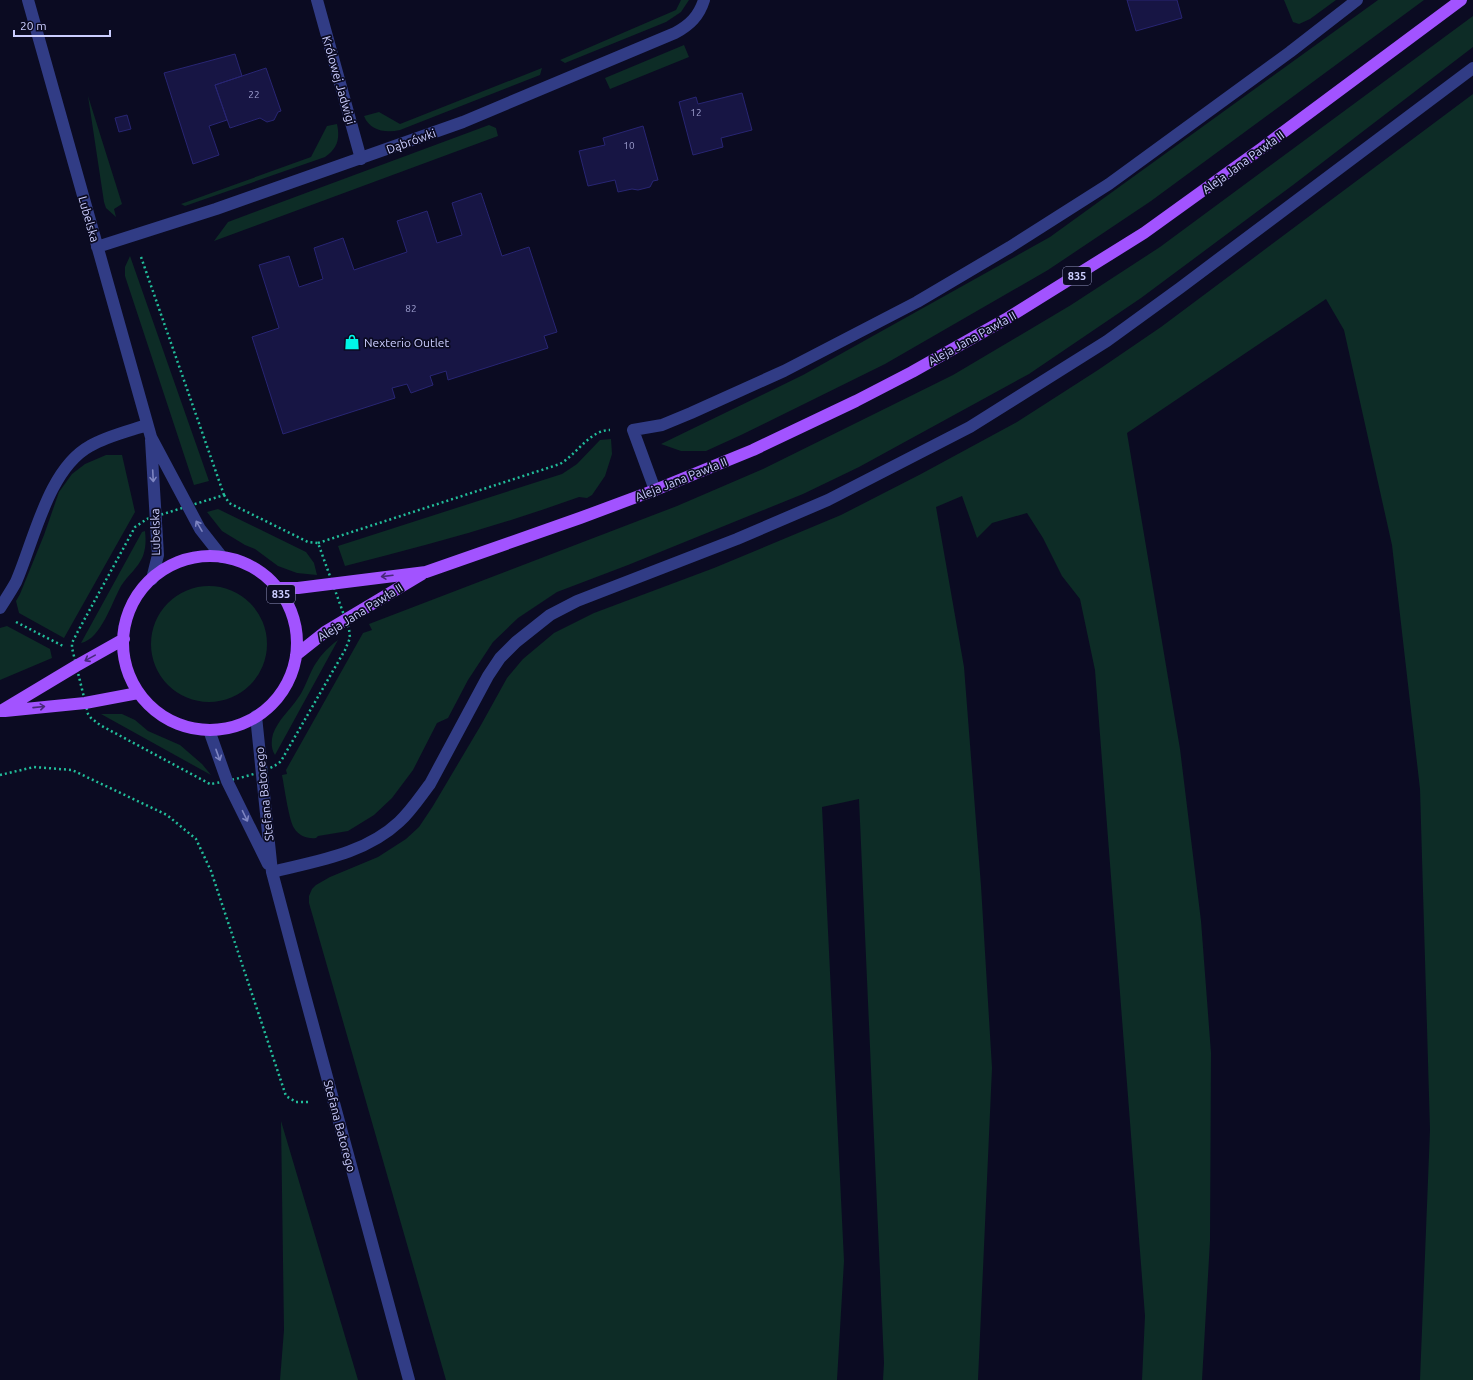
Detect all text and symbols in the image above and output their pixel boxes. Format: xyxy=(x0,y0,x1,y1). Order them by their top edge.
scale bar xyxy=(14,12,110,38)
text: 20 m xyxy=(20,19,47,32)
street label: Królowej Jadwigi xyxy=(320,34,358,126)
house number: 22 xyxy=(248,89,260,100)
house number: 12 xyxy=(690,107,702,118)
street label: Dąbrówki xyxy=(385,126,437,156)
street label: Aleja Jana Pawła II xyxy=(1200,128,1286,196)
house number: 10 xyxy=(623,140,635,151)
street label: Lubelska xyxy=(76,195,102,243)
road number: 835 xyxy=(1063,267,1091,285)
house number: 82 xyxy=(405,303,417,314)
street label: Aleja Jana Pawła II xyxy=(926,309,1018,367)
shop icon: Nexterio Outlet xyxy=(343,333,361,351)
place label: Nexterio Outlet xyxy=(364,336,449,349)
street label: Aleja Jana Pawła II xyxy=(633,455,729,503)
one-way arrow xyxy=(150,469,157,482)
street label: Lubelska xyxy=(148,508,162,556)
one-way arrow xyxy=(194,520,202,532)
one-way arrow xyxy=(381,572,394,580)
street label: Aleja Jana Pawła II xyxy=(315,581,405,643)
road number: 835 xyxy=(267,585,295,603)
one-way arrow xyxy=(84,654,96,662)
one-way arrow xyxy=(32,704,45,711)
street label: Stefana Batorego xyxy=(253,746,275,842)
one-way arrow xyxy=(215,749,222,762)
one-way arrow xyxy=(242,809,249,821)
street label: Stefana Batorego xyxy=(321,1079,359,1173)

